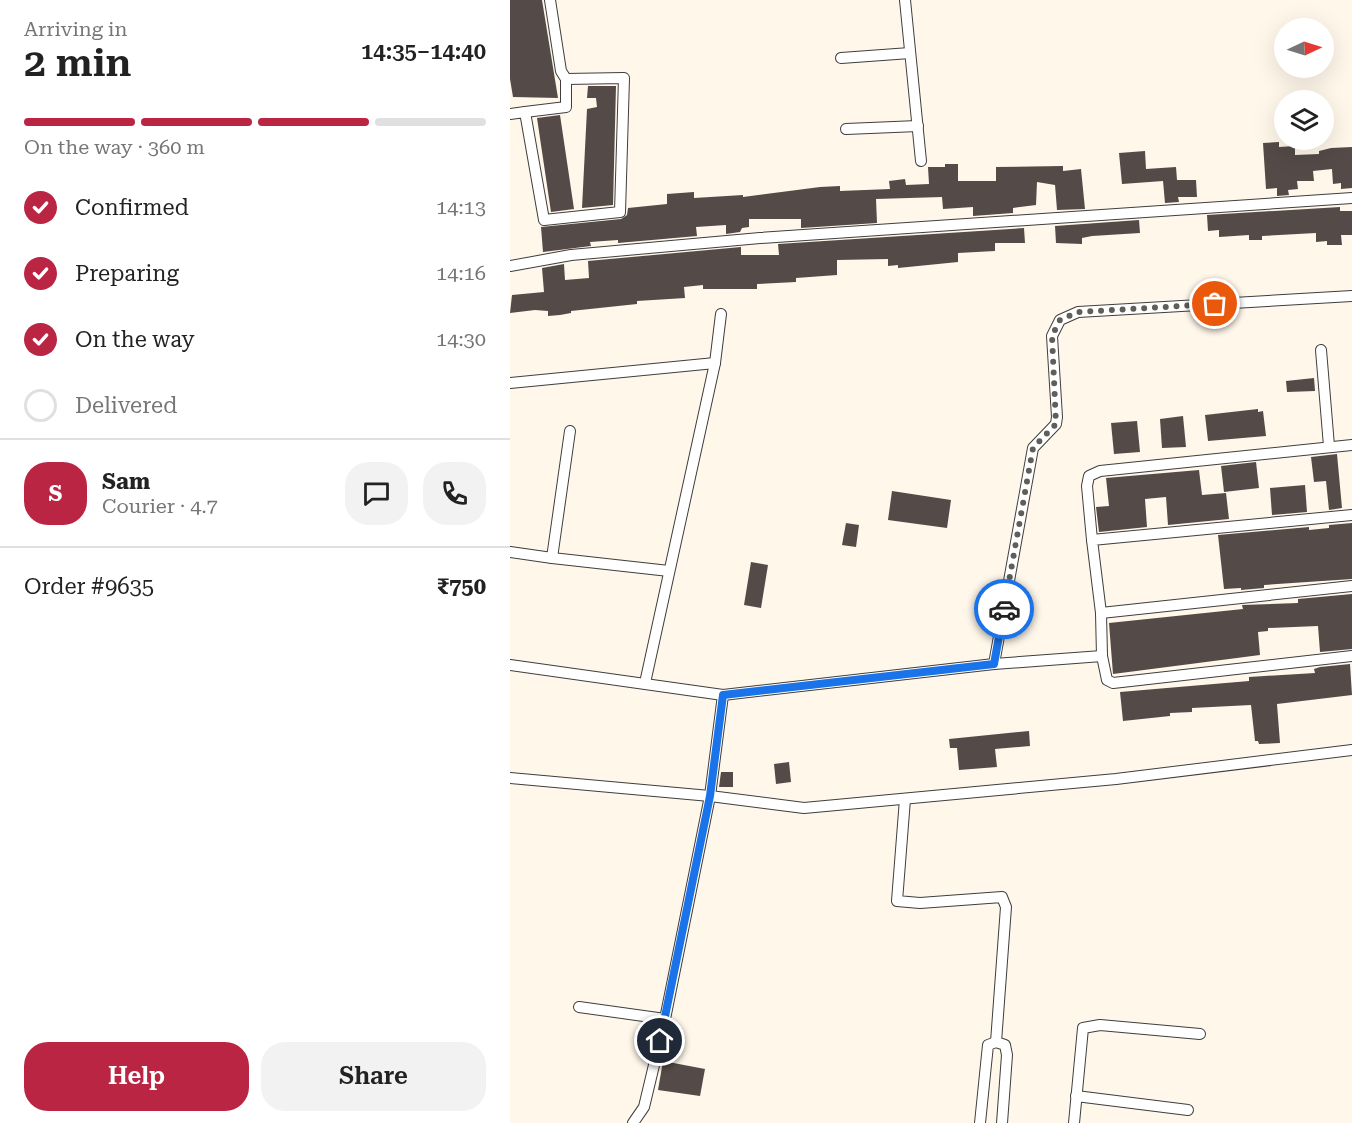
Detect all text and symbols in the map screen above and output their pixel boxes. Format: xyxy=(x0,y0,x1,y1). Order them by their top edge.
text: Arriving in xyxy=(24,17,127,41)
north arrow xyxy=(1274,18,1334,78)
map controls xyxy=(1274,18,1334,150)
text: 14:35–14:40 xyxy=(361,39,486,64)
text: 2 min xyxy=(24,40,131,86)
button: layers xyxy=(1274,90,1334,150)
text: On the way · 360 m xyxy=(24,135,205,159)
icon: check xyxy=(24,191,57,224)
text: Confirmed xyxy=(75,195,189,220)
text: 14:13 xyxy=(436,195,486,219)
icon: check xyxy=(24,257,57,290)
text: Preparing xyxy=(75,261,179,286)
text: 14:16 xyxy=(436,261,486,285)
pin xyxy=(1189,278,1240,329)
icon: bag xyxy=(1198,287,1231,320)
icon: check xyxy=(24,323,57,356)
text: On the way xyxy=(75,327,195,352)
text: 14:30 xyxy=(436,327,486,351)
text: Delivered xyxy=(75,393,177,418)
button: chat xyxy=(345,462,408,525)
button: phone xyxy=(423,462,486,525)
text: Sam xyxy=(102,469,150,494)
text: S xyxy=(49,481,62,506)
text: Courier · 4.7 xyxy=(102,494,218,518)
text: Order #9635 xyxy=(24,574,154,599)
text: ₹750 xyxy=(437,574,486,599)
courier xyxy=(974,579,1034,639)
icon: car xyxy=(988,593,1021,626)
pin xyxy=(634,1015,685,1066)
icon: home xyxy=(643,1024,676,1057)
button: Help xyxy=(24,1042,249,1111)
button: Share xyxy=(261,1042,486,1111)

